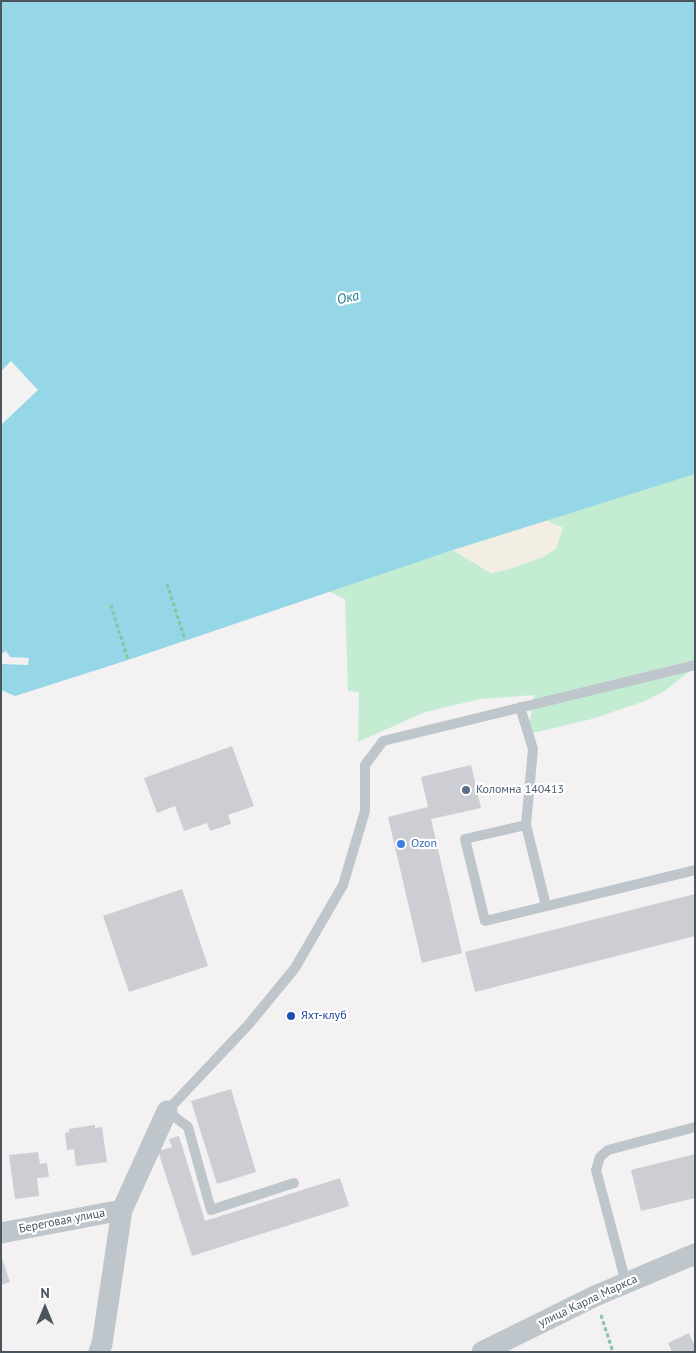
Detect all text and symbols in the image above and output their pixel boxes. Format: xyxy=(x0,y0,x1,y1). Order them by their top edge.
water label: Ока xyxy=(335,287,361,309)
place label: Коломна 140413 xyxy=(476,783,564,797)
marker: Коломна 140413 xyxy=(460,784,472,796)
place label: Ozon xyxy=(411,837,437,851)
marker: Ozon xyxy=(395,838,407,850)
place label: Яхт-клуб xyxy=(301,1009,347,1023)
marker: Яхт-клуб xyxy=(285,1010,297,1022)
street label: Береговая улица xyxy=(18,1206,106,1236)
street label: улица Карла Маркса xyxy=(536,1272,640,1330)
north arrow xyxy=(20,1283,70,1333)
text: N xyxy=(40,1284,50,1302)

